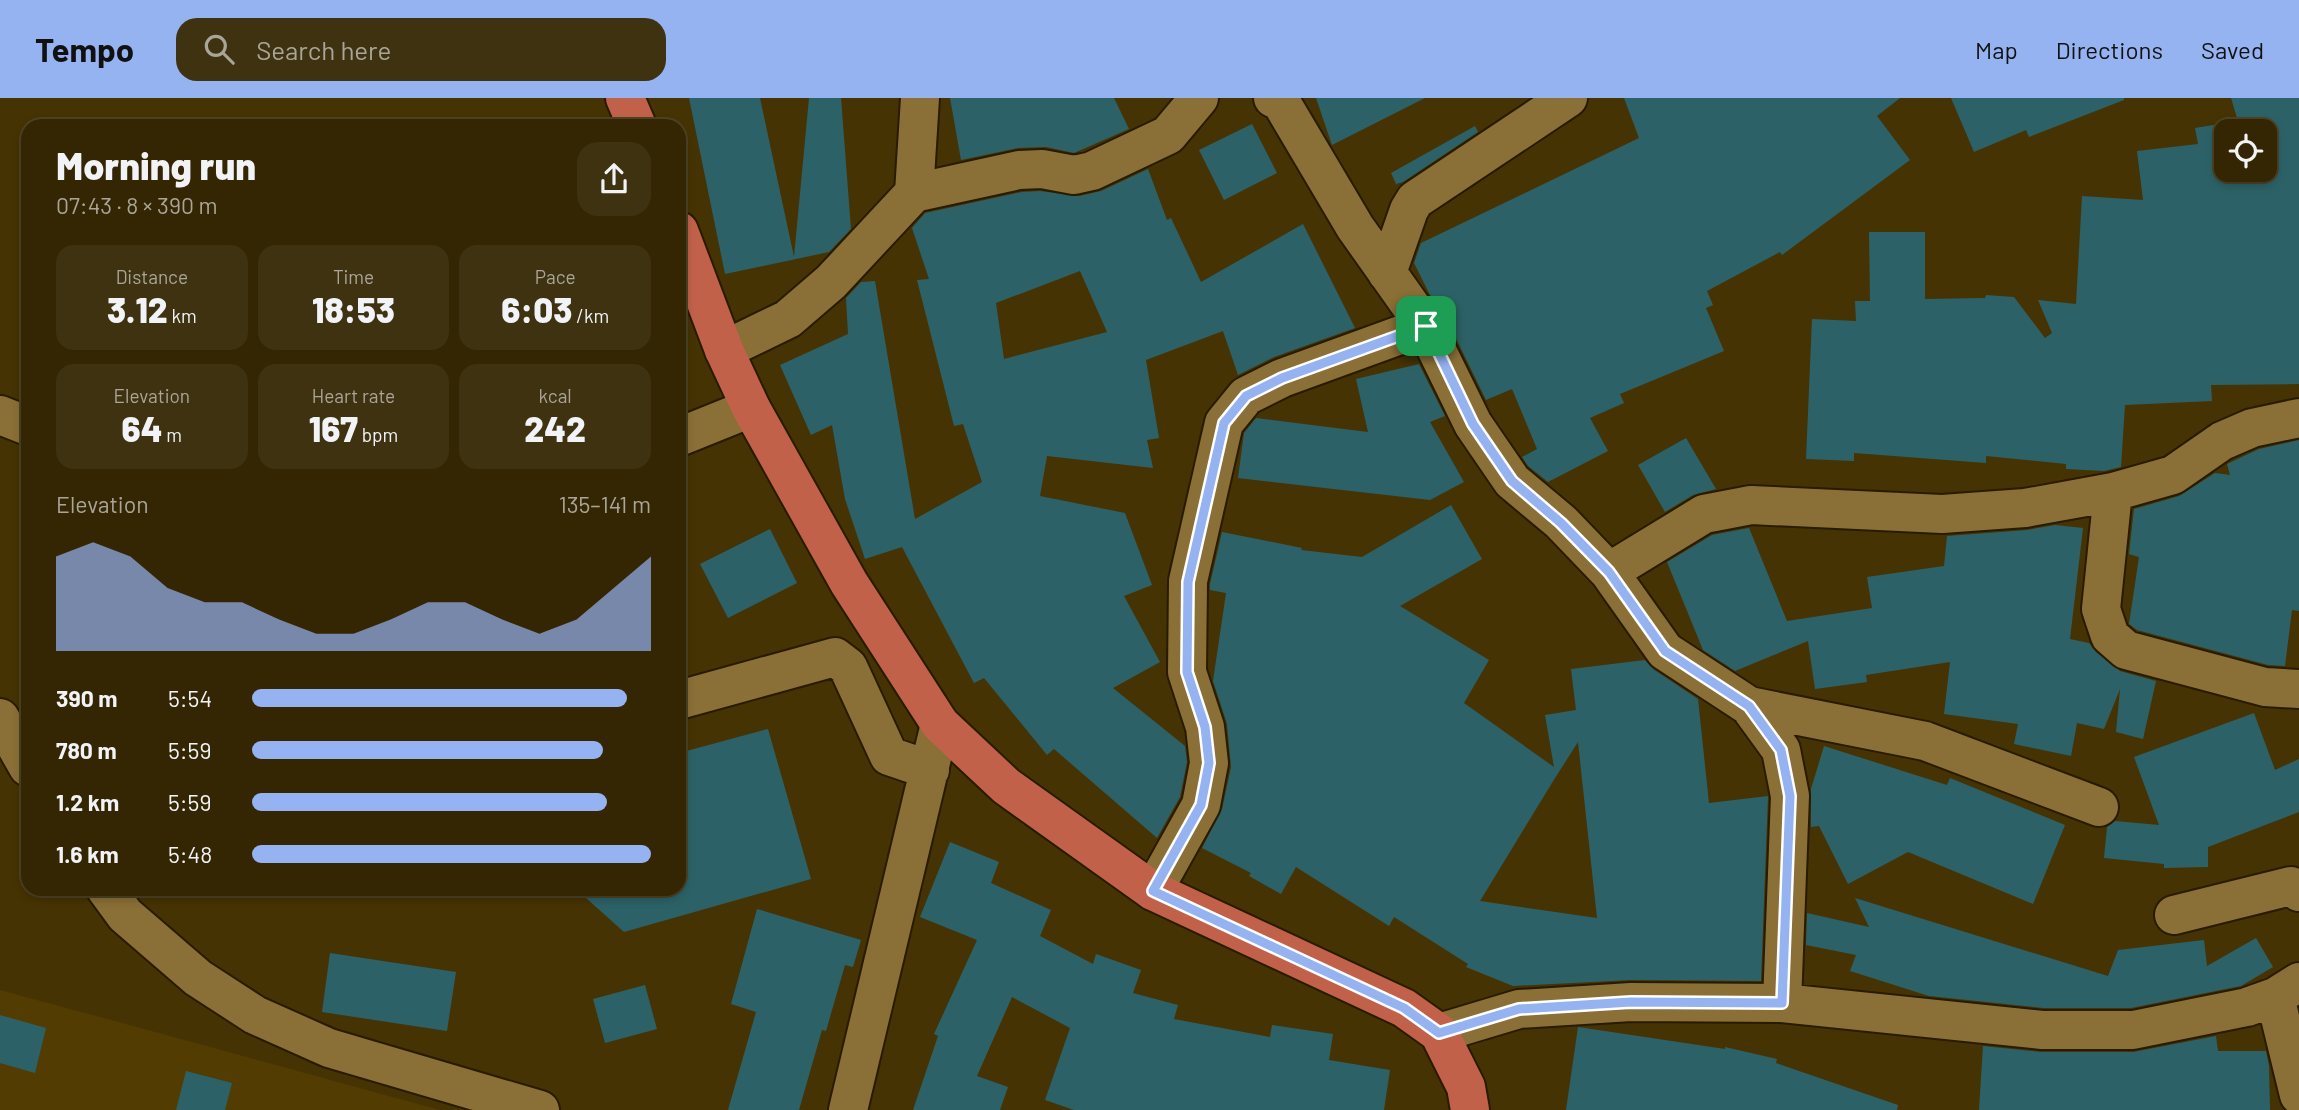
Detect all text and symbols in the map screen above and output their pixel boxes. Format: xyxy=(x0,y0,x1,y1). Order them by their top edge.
search box xyxy=(176,18,666,81)
text: Tempo xyxy=(35,29,134,69)
icon: search xyxy=(200,30,238,68)
text: Search here xyxy=(256,34,391,65)
text: Map xyxy=(1975,35,2018,64)
text: Directions xyxy=(2056,35,2163,64)
text: Saved xyxy=(2201,35,2264,64)
map controls xyxy=(2214,119,2277,182)
button: locate xyxy=(2214,119,2277,182)
text: Morning run xyxy=(56,142,256,188)
button: share xyxy=(577,142,651,216)
text: 07:43 · 8 × 390 m xyxy=(56,191,218,219)
text: Distance xyxy=(116,265,188,288)
text: Time xyxy=(333,265,374,288)
text: Pace xyxy=(535,265,576,288)
text: 3.12 xyxy=(107,288,168,330)
text: 18:53 xyxy=(312,288,395,330)
text: 6:03 xyxy=(501,288,572,330)
pin xyxy=(1396,296,1456,356)
text: km xyxy=(168,304,197,327)
text: /km xyxy=(572,304,609,327)
icon: arrive xyxy=(1407,307,1445,345)
text: Elevation xyxy=(114,384,190,407)
text: Heart rate xyxy=(312,384,395,407)
text: kcal xyxy=(539,384,572,407)
text: 64 xyxy=(122,407,163,449)
text: 167 xyxy=(309,407,358,449)
text: 242 xyxy=(524,407,586,449)
text: m xyxy=(163,423,182,446)
text: bpm xyxy=(358,423,398,446)
text: Elevation xyxy=(56,490,149,518)
text: 135–141 m xyxy=(559,490,651,518)
text: 390 m xyxy=(56,684,118,712)
text: 5:54 xyxy=(168,684,212,712)
text: 780 m xyxy=(56,736,117,764)
text: 5:59 xyxy=(168,736,211,764)
text: 1.2 km xyxy=(56,788,119,816)
text: 5:59 xyxy=(168,788,211,816)
text: 1.6 km xyxy=(56,840,119,868)
text: 5:48 xyxy=(168,840,212,868)

